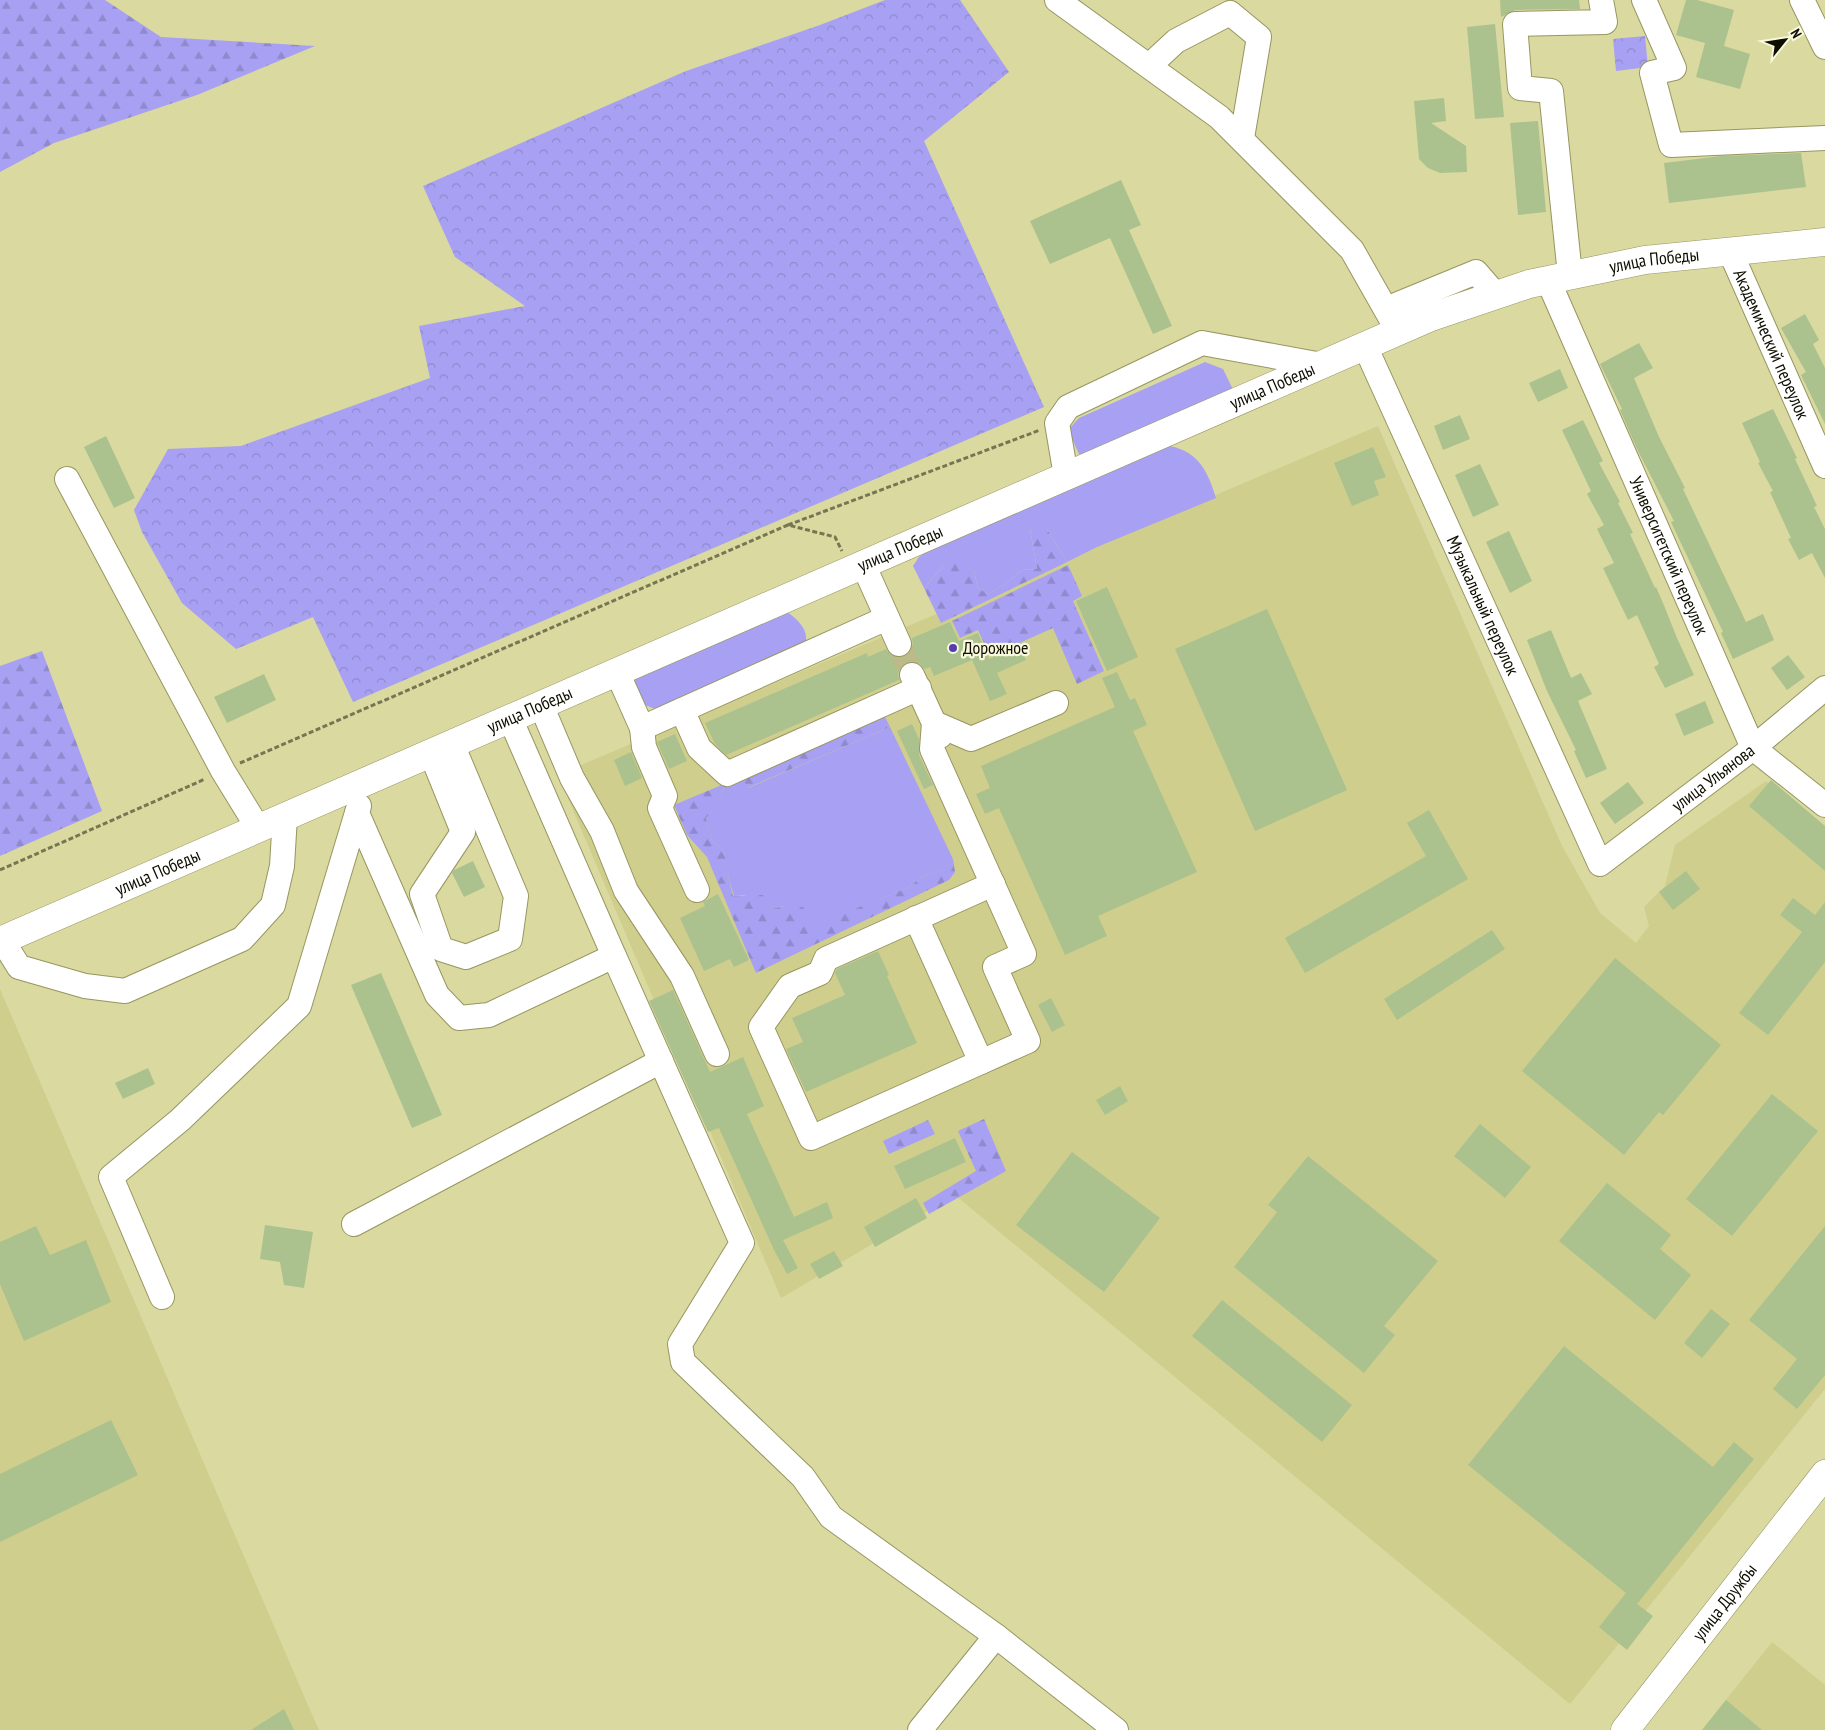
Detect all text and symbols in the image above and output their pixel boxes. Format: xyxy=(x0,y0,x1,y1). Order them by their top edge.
north arrow xyxy=(1760,15,1810,65)
text: N xyxy=(1787,26,1806,41)
street label: улица Победы xyxy=(1607,243,1700,278)
street label: Академический переулок xyxy=(1728,266,1815,423)
street label: улица Победы xyxy=(1226,357,1318,414)
street label: Университетский переулок xyxy=(1625,473,1714,638)
street label: улица Победы xyxy=(854,519,946,577)
street label: Музыкальный переулок xyxy=(1442,532,1525,679)
place label: Дорожное xyxy=(963,636,1028,659)
marker: Дорожное xyxy=(947,642,959,654)
street label: улица Победы xyxy=(484,681,576,738)
street label: улица Ульянова xyxy=(1667,739,1759,817)
street label: улица Победы xyxy=(111,843,204,900)
street label: улица Дружбы xyxy=(1687,1559,1762,1645)

